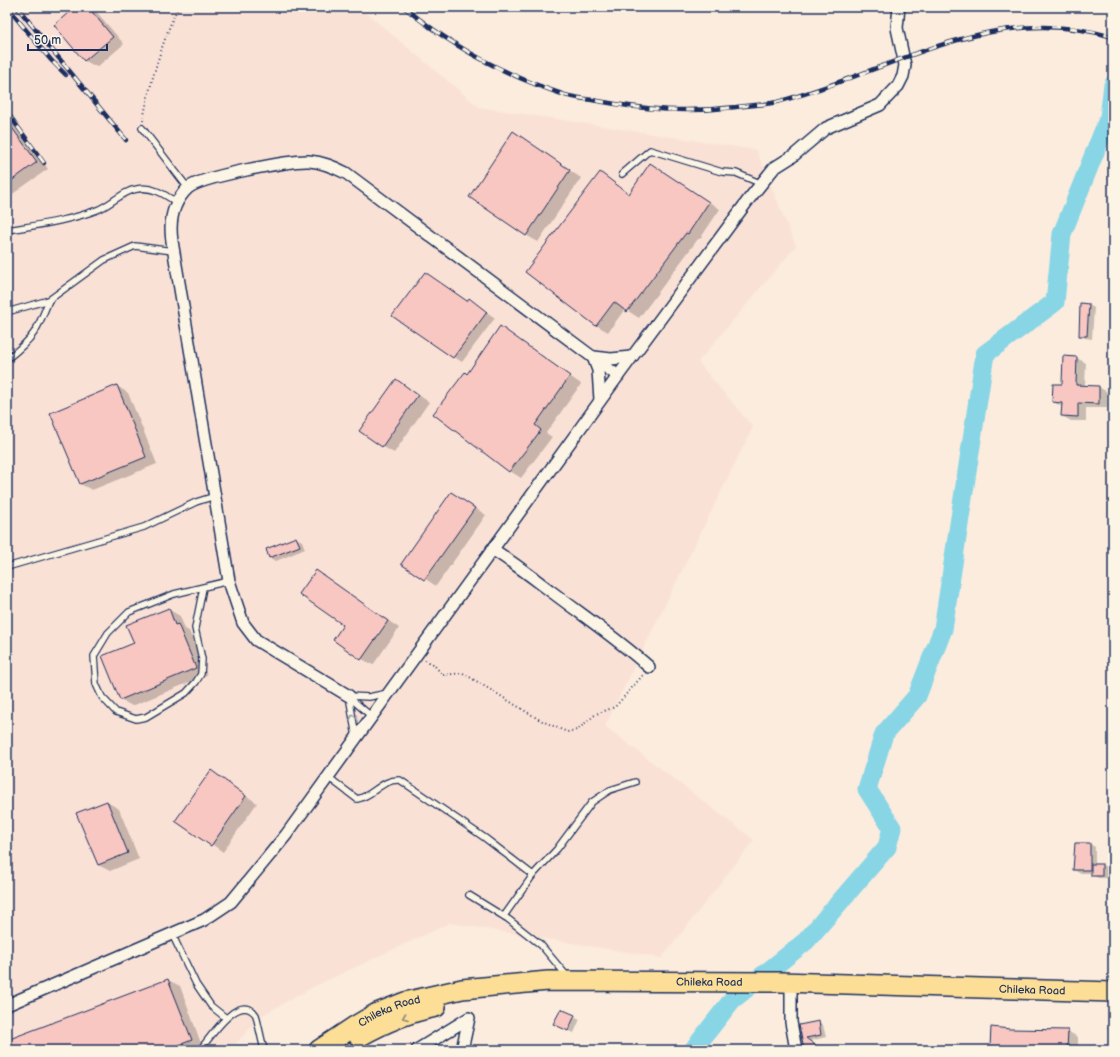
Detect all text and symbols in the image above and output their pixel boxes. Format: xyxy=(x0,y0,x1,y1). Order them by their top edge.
scale bar xyxy=(28,26,107,52)
text: 50 m xyxy=(34,33,61,48)
one-way arrow xyxy=(349,714,358,720)
street label: Chileka Road xyxy=(676,976,743,989)
street label: Chileka Road xyxy=(999,983,1066,998)
street label: Chileka Road xyxy=(356,993,422,1030)
one-way arrow xyxy=(401,1012,408,1020)

